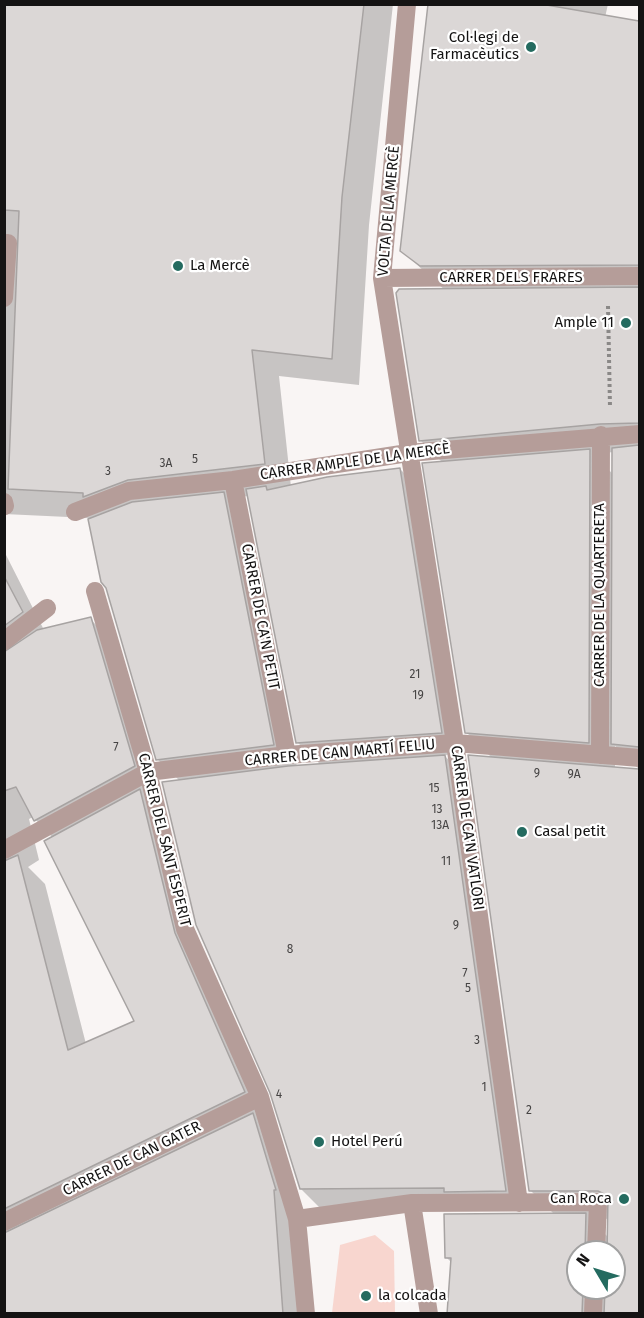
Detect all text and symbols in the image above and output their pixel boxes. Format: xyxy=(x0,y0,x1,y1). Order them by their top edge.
place label: Col·legi de Farmacèutics xyxy=(430,29,519,64)
marker: Col·legi de Farmacèutics xyxy=(524,40,538,54)
street label: VOLTA DE LA MERCÈ xyxy=(374,145,404,277)
place label: La Mercè xyxy=(190,257,250,275)
marker: La Mercè xyxy=(171,259,185,273)
street label: CARRER DELS FRARES xyxy=(439,269,583,287)
place label: Ample 11 xyxy=(554,314,614,332)
marker: Ample 11 xyxy=(619,316,633,330)
street label: CARRER AMPLE DE LA MERCÈ xyxy=(259,440,451,484)
house number: 5 xyxy=(192,453,198,467)
house number: 3A xyxy=(160,457,172,471)
house number: 3 xyxy=(105,465,111,479)
street label: CARRER DE LA QUARTERETA xyxy=(591,503,609,687)
street label: CARRER DE CA'N PETIT xyxy=(237,542,283,692)
house number: 21 xyxy=(410,668,420,682)
house number: 19 xyxy=(412,689,424,703)
street label: CARRER DE CAN MARTÍ FELIU xyxy=(244,736,436,770)
house number: 7 xyxy=(113,741,119,755)
street label: CARRER DE CA'N VATLORI xyxy=(447,744,487,912)
street label: CARRER DEL SANT ESPERIT xyxy=(134,751,194,929)
house number: 9 xyxy=(534,767,540,781)
house number: 9A xyxy=(567,768,581,782)
house number: 15 xyxy=(428,782,440,796)
house number: 13 xyxy=(431,803,443,817)
house number: 13A xyxy=(431,819,449,833)
place label: Casal petit xyxy=(534,823,606,841)
marker: Casal petit xyxy=(515,825,529,839)
house number: 11 xyxy=(441,855,451,869)
house number: 9 xyxy=(453,919,459,933)
house number: 8 xyxy=(287,943,293,957)
house number: 7 xyxy=(462,967,468,981)
house number: 5 xyxy=(465,982,471,996)
house number: 3 xyxy=(474,1034,480,1048)
house number: 1 xyxy=(481,1081,487,1095)
house number: 4 xyxy=(276,1088,282,1102)
house number: 2 xyxy=(526,1104,532,1118)
street label: CARRER DE CAN GATER xyxy=(60,1118,204,1200)
place label: Hotel Perú xyxy=(331,1133,403,1151)
marker: Hotel Perú xyxy=(312,1135,326,1149)
place label: Can Roca xyxy=(550,1190,612,1208)
marker: Can Roca xyxy=(617,1192,631,1206)
north arrow xyxy=(566,1240,626,1300)
text: N xyxy=(572,1250,594,1270)
place label: la colcada xyxy=(378,1287,447,1305)
marker: la colcada xyxy=(359,1289,373,1303)

